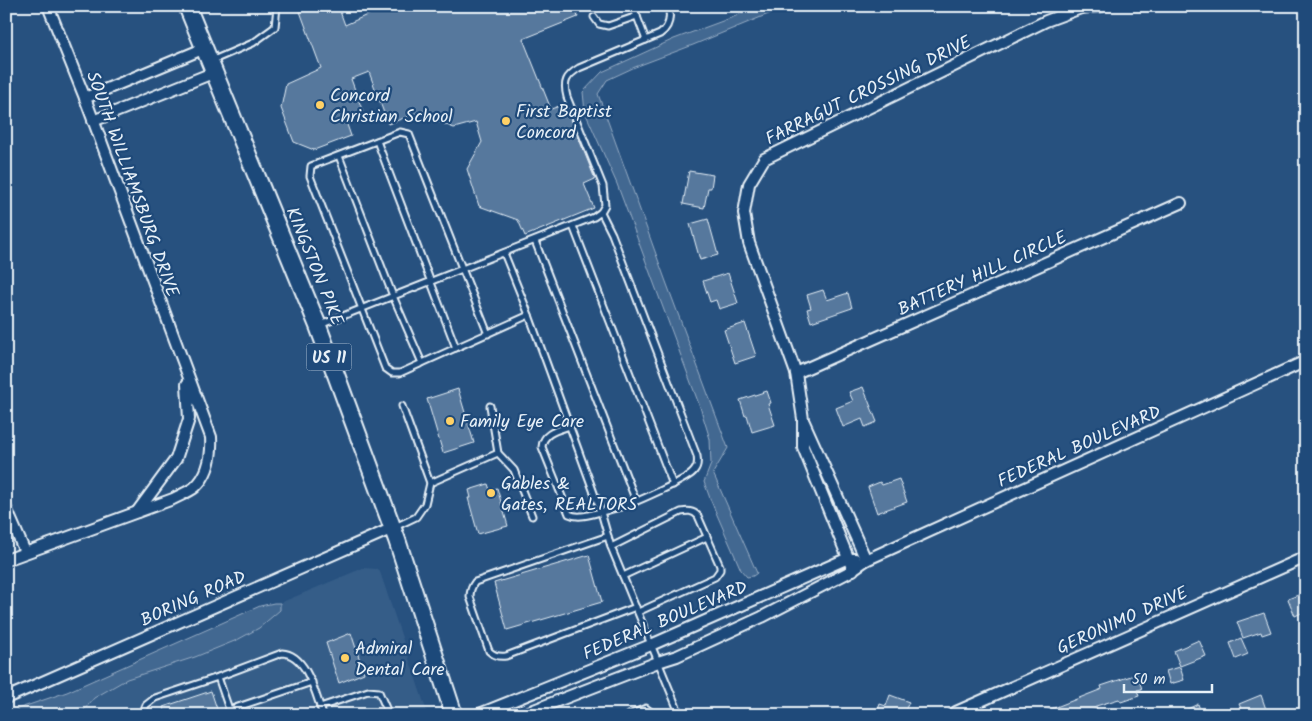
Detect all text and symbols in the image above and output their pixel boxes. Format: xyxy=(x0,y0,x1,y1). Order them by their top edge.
street label: FARRAGUT CROSSING DRIVE xyxy=(761,29,977,154)
street label: SOUTH WILLIAMSBURG DRIVE xyxy=(77,67,186,302)
place label: Concord Christian School xyxy=(330,82,453,132)
place label: First Baptist Concord xyxy=(516,98,613,148)
marker: Concord Christian School xyxy=(314,99,326,111)
marker: First Baptist Concord xyxy=(500,115,512,127)
street label: KINGSTON PIKE xyxy=(277,203,351,331)
street label: BATTERY HILL CIRCLE xyxy=(893,224,1072,325)
road number: US 11 xyxy=(306,344,352,371)
street label: FEDERAL BOULEVARD xyxy=(993,398,1167,497)
place label: Family Eye Care xyxy=(460,408,584,437)
marker: Family Eye Care xyxy=(444,415,456,427)
place label: Gables & Gates, REALTORS xyxy=(501,470,637,520)
marker: Gables & Gates, REALTORS xyxy=(485,487,497,499)
street label: BORING ROAD xyxy=(136,563,252,636)
street label: FEDERAL BOULEVARD xyxy=(579,573,753,669)
street label: GERONIMO DRIVE xyxy=(1052,579,1193,663)
place label: Admiral Dental Care xyxy=(355,635,445,685)
marker: Admiral Dental Care xyxy=(339,652,351,664)
scale bar xyxy=(1124,661,1212,693)
text: 50 m xyxy=(1132,668,1166,692)

